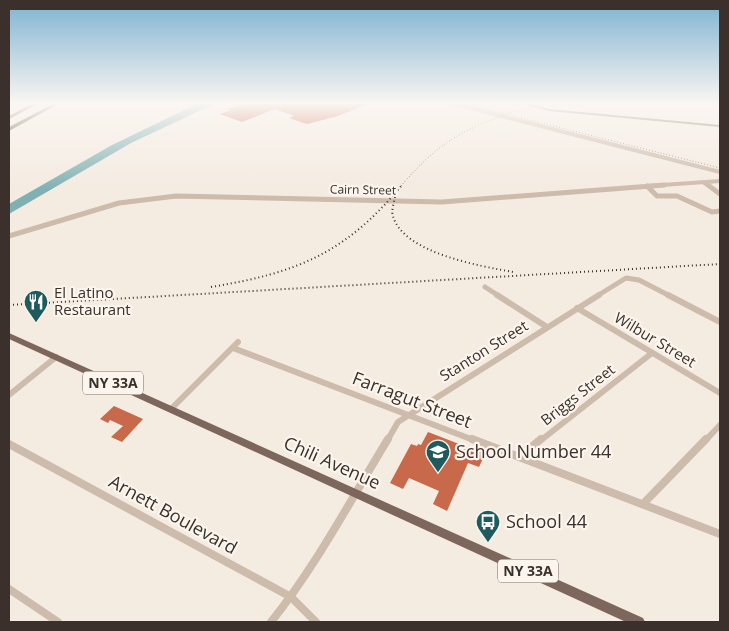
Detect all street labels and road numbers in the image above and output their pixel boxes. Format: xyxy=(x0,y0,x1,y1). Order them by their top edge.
street label: Cairn Street xyxy=(330,180,396,199)
street label: Wilbur Street xyxy=(611,307,700,371)
street label: Stanton Street xyxy=(436,315,531,385)
street label: Briggs Street xyxy=(536,359,619,429)
street label: Farragut Street xyxy=(349,365,476,433)
road number: NY 33A xyxy=(83,372,143,394)
street label: Chili Avenue xyxy=(280,430,384,494)
street label: Arnett Boulevard xyxy=(105,469,242,559)
road number: NY 33A xyxy=(498,560,558,582)

